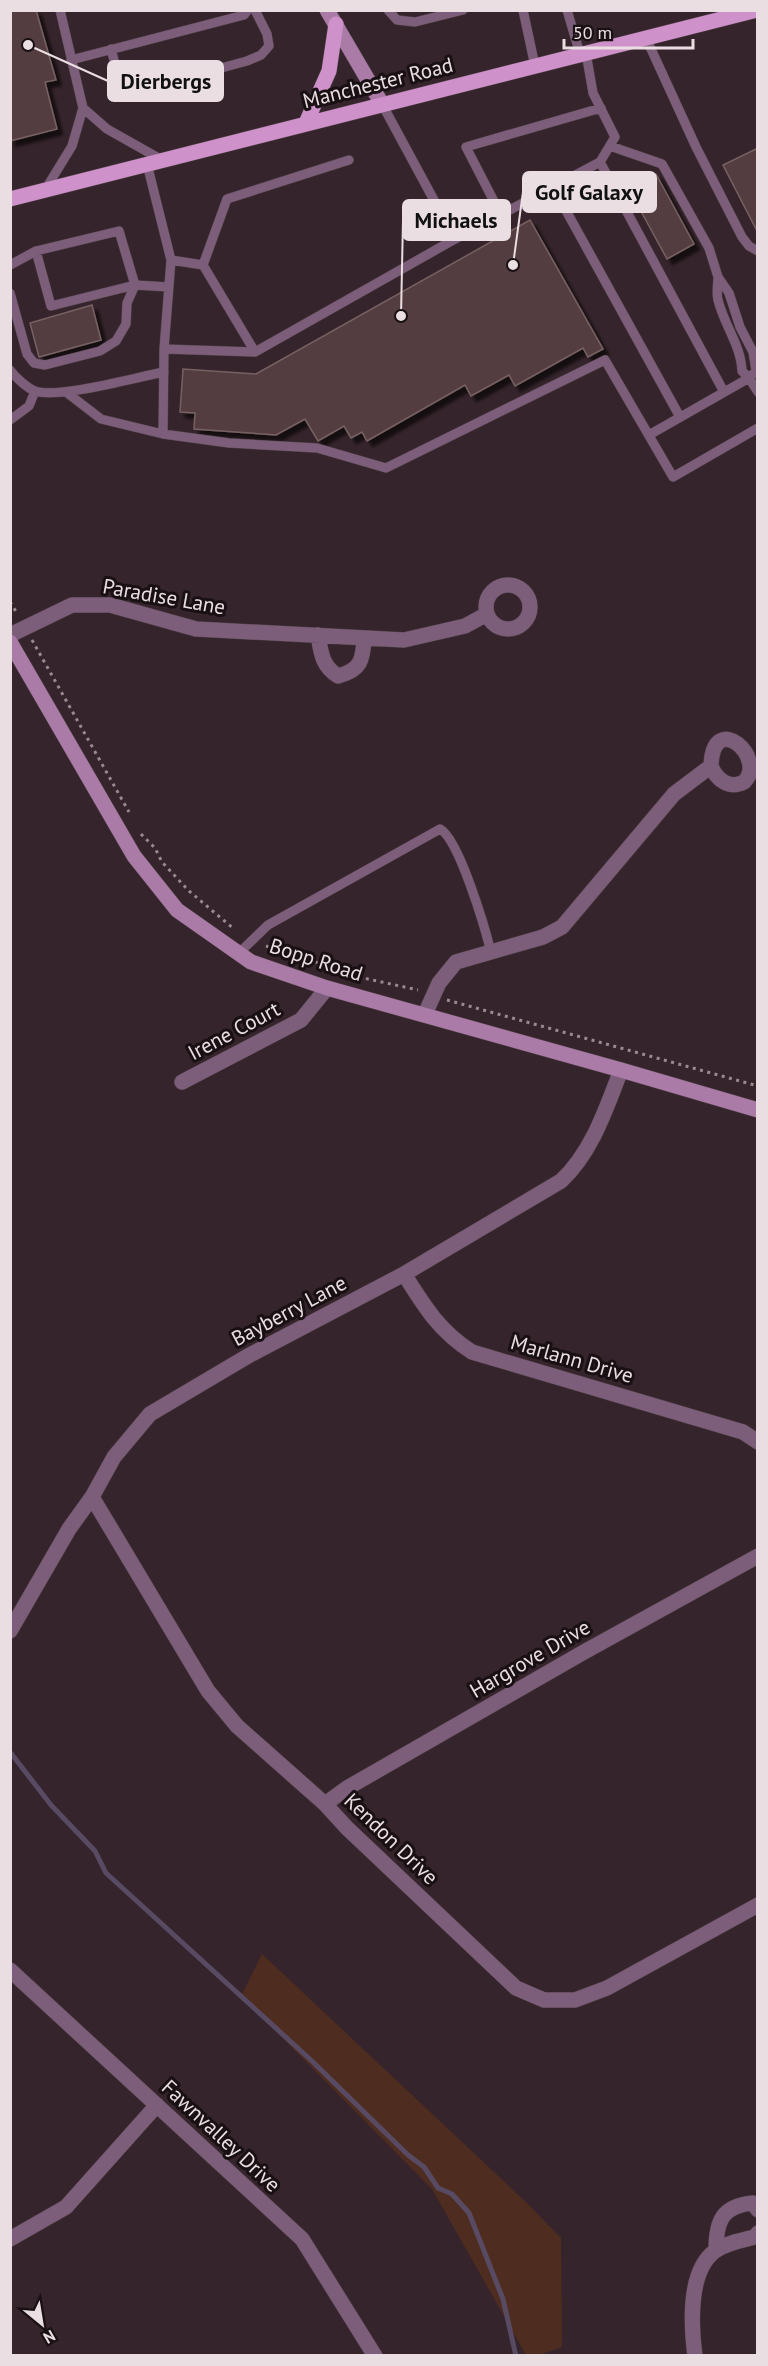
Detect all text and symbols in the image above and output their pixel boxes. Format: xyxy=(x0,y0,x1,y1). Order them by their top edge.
scale bar xyxy=(564,12,693,50)
text: 50 m xyxy=(573,21,612,44)
street label: Manchester Road xyxy=(300,51,456,114)
callout: Dierbergs xyxy=(108,61,223,101)
text: Dierbergs xyxy=(121,67,211,95)
callout: Golf Galaxy xyxy=(523,172,656,212)
text: Golf Galaxy xyxy=(535,178,644,206)
callout: Michaels xyxy=(403,200,510,240)
text: Michaels xyxy=(415,206,497,234)
street label: Paradise Lane xyxy=(101,572,228,621)
street label: Bopp Road xyxy=(266,932,366,987)
street label: Irene Court xyxy=(183,995,284,1066)
street label: Bayberry Lane xyxy=(227,1269,351,1352)
street label: Marlann Drive xyxy=(508,1328,637,1389)
street label: Hargrove Drive xyxy=(465,1613,595,1704)
street label: Kendon Drive xyxy=(339,1787,444,1890)
street label: Fawnvalley Drive xyxy=(156,2074,286,2198)
north arrow xyxy=(12,2294,72,2354)
text: N xyxy=(40,2326,59,2348)

